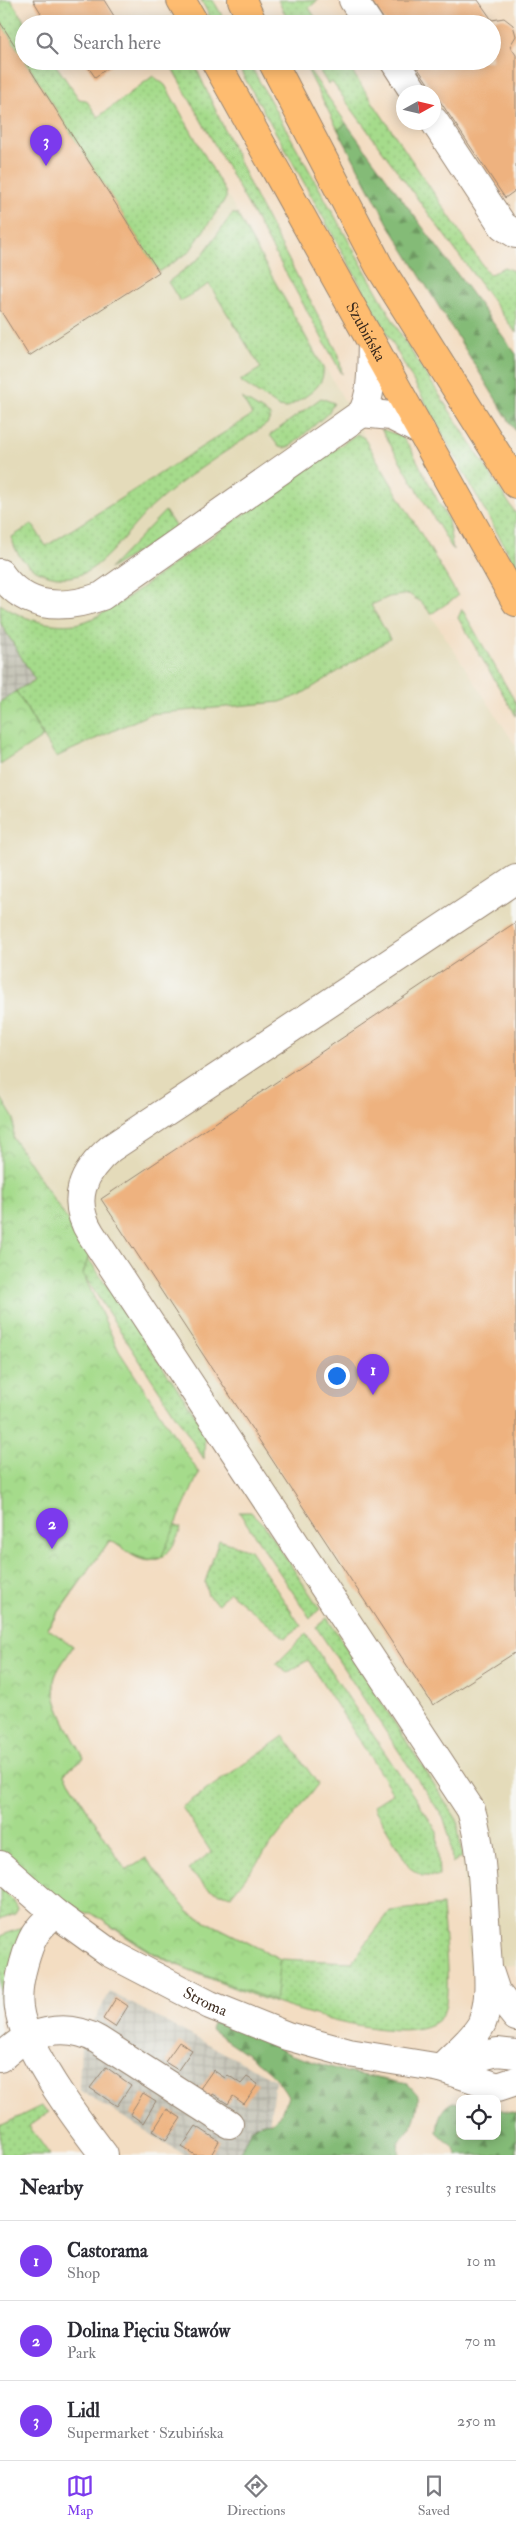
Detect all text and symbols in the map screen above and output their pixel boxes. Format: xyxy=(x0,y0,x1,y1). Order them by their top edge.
search box xyxy=(15,15,501,70)
icon: search xyxy=(33,29,61,57)
text: Search here xyxy=(73,31,161,55)
north arrow xyxy=(396,85,441,130)
pin: 3 xyxy=(30,125,62,166)
street label: Szubińska xyxy=(341,299,390,365)
pin: 1 xyxy=(357,1354,389,1395)
your location xyxy=(324,1363,350,1389)
pin: 2 xyxy=(36,1508,68,1549)
street label: Stroma xyxy=(180,1983,230,2021)
map controls xyxy=(456,2095,501,2140)
button: locate xyxy=(456,2095,501,2140)
text: Nearby xyxy=(20,2174,83,2201)
text: 3 results xyxy=(445,2178,496,2198)
text: Castorama xyxy=(67,2239,148,2263)
text: 1 xyxy=(33,2251,39,2271)
text: 10 m xyxy=(466,2251,496,2271)
text: Shop xyxy=(67,2263,100,2283)
text: Dolina Pięciu Stawów xyxy=(67,2319,230,2343)
text: 2 xyxy=(32,2331,40,2351)
text: 70 m xyxy=(465,2331,496,2351)
text: Park xyxy=(67,2343,96,2363)
text: Lidl xyxy=(67,2399,100,2423)
text: 3 xyxy=(33,2411,39,2431)
text: 250 m xyxy=(457,2411,496,2431)
text: Supermarket · Szubińska xyxy=(67,2423,224,2443)
tab: Map xyxy=(66,2472,94,2519)
tab: Directions xyxy=(227,2472,285,2519)
tab: Saved xyxy=(418,2472,450,2519)

